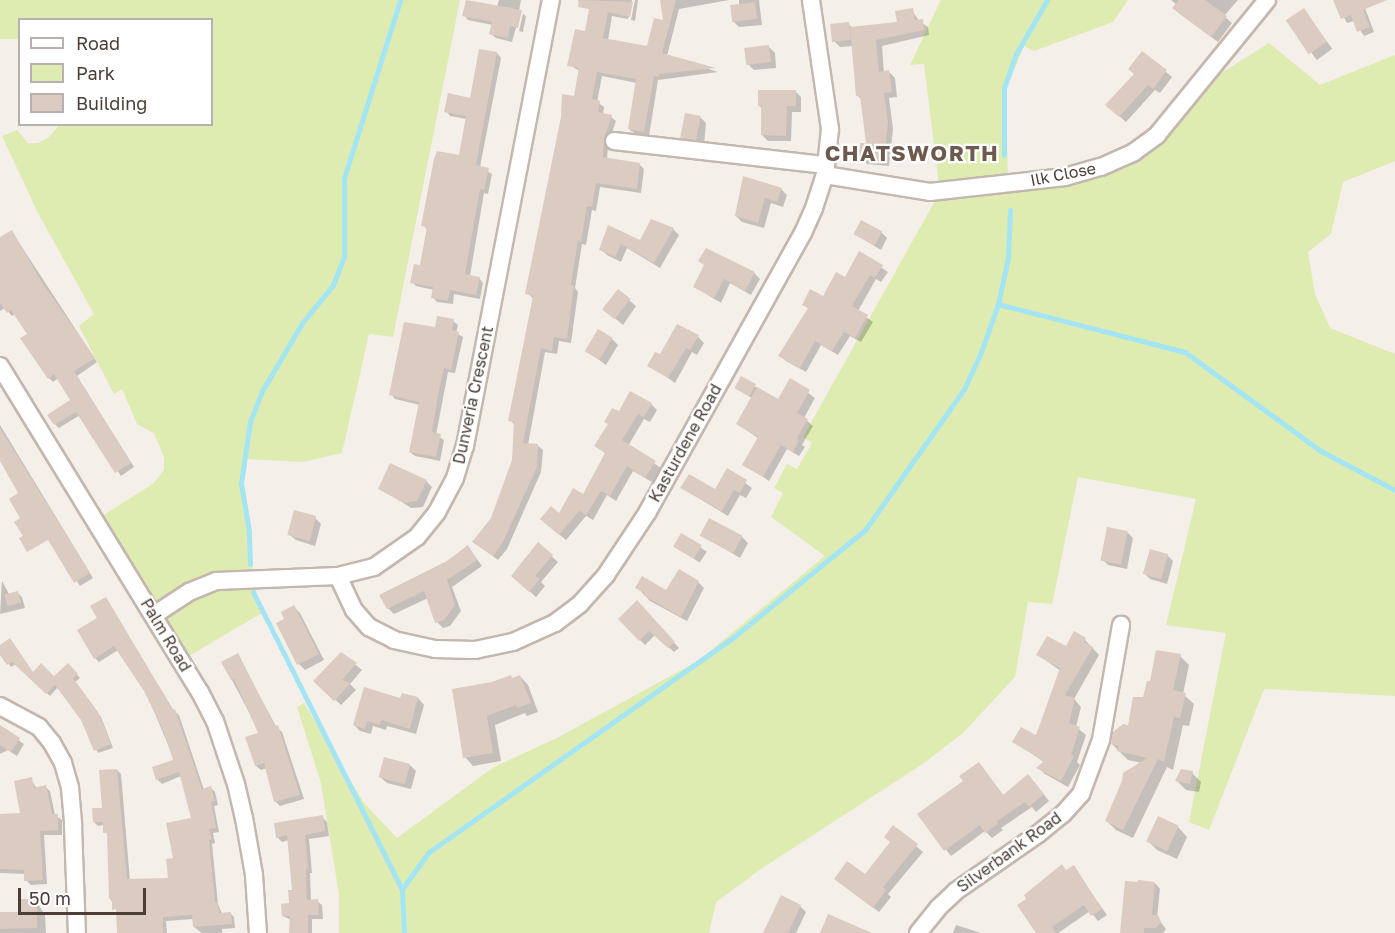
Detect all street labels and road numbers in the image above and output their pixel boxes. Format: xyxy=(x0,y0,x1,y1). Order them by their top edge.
street label: Ilk Close xyxy=(1029,158,1097,190)
street label: Dunveria Crescent xyxy=(449,324,497,466)
street label: Kasturdene Road xyxy=(645,381,725,505)
street label: Palm Road xyxy=(137,595,195,675)
street label: Silverbank Road xyxy=(953,808,1065,896)

